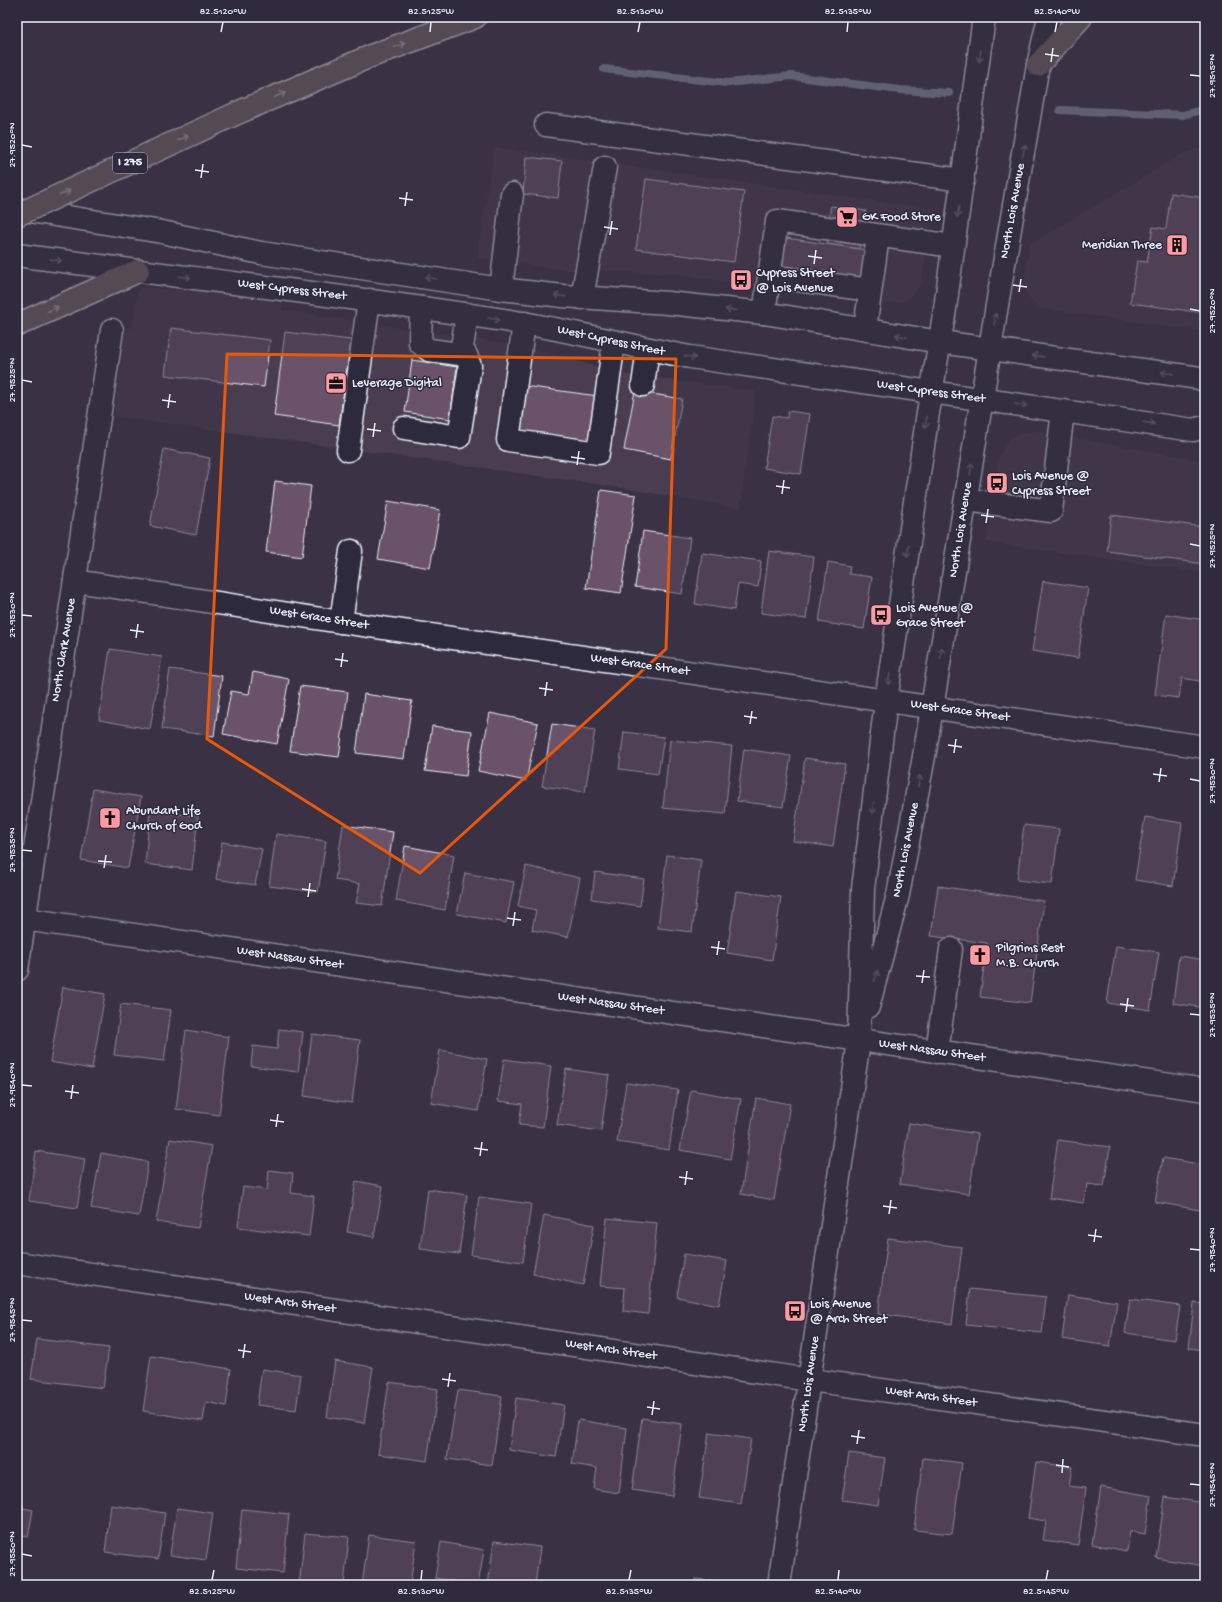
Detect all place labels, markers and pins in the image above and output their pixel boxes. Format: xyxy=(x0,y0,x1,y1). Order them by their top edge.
supermarket icon: GK Food Store xyxy=(834,204,860,230)
place label: GK Food Store xyxy=(862,210,941,225)
building icon: Meridian Three xyxy=(1164,232,1190,258)
place label: Meridian Three xyxy=(1082,238,1162,253)
place label: Cypress Street @ Lois Avenue xyxy=(756,266,836,296)
bus stop icon: Cypress Street @ Lois Avenue xyxy=(728,267,754,293)
office icon: Leverage Digital xyxy=(323,370,349,396)
place label: Leverage Digital xyxy=(352,376,442,391)
place label: Lois Avenue @ Cypress Street xyxy=(1012,469,1092,499)
bus stop icon: Lois Avenue @ Cypress Street xyxy=(984,470,1010,496)
place label: Lois Avenue @ Grace Street xyxy=(896,601,973,631)
bus stop icon: Lois Avenue @ Grace Street xyxy=(868,602,894,628)
place label: Abundant Life Church of God xyxy=(126,804,203,834)
church icon: Abundant Life Church of God xyxy=(97,805,123,831)
place label: Pilgrims Rest M.B. Church xyxy=(995,941,1066,971)
church icon: Pilgrims Rest M.B. Church xyxy=(967,942,993,968)
place label: Lois Avenue @ Arch Street xyxy=(810,1297,889,1327)
bus stop icon: Lois Avenue @ Arch Street xyxy=(782,1298,808,1324)

